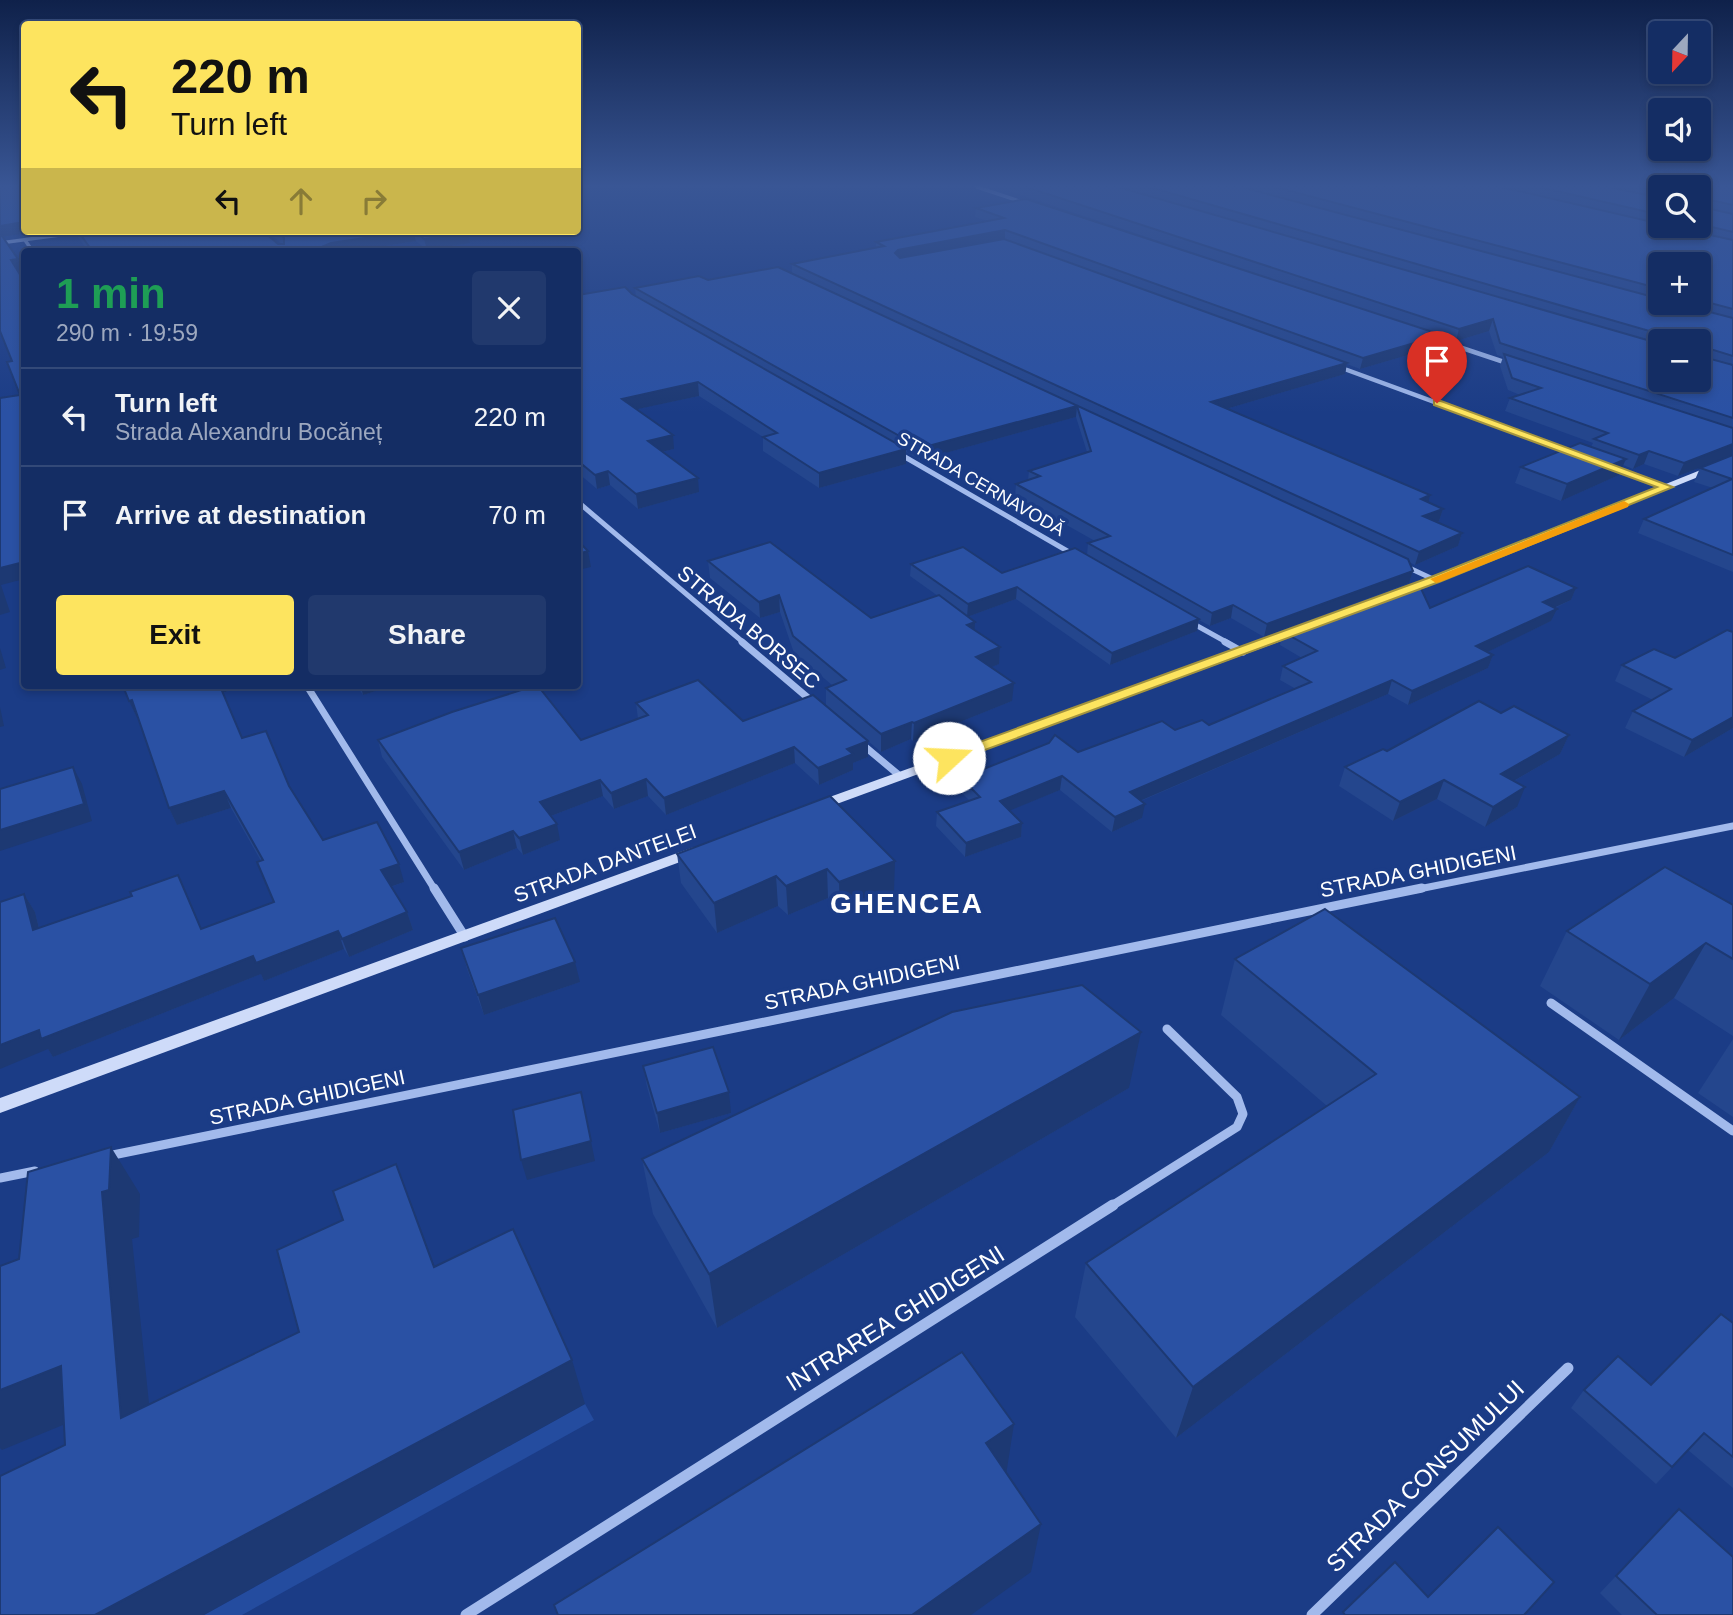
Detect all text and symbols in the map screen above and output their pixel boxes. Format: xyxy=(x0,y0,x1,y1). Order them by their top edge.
north arrow xyxy=(1648,21,1712,84)
map controls xyxy=(1648,21,1711,392)
icon: left xyxy=(56,49,147,140)
text: 220 m xyxy=(171,49,310,103)
button: sound xyxy=(1648,98,1711,161)
text: Turn left xyxy=(171,106,287,142)
button: search xyxy=(1648,175,1711,238)
icon: left xyxy=(209,182,247,220)
icon: ahead xyxy=(282,182,320,220)
icon: right xyxy=(355,182,393,220)
button: + xyxy=(1648,252,1711,315)
text: 1 min xyxy=(56,270,166,317)
button: close xyxy=(472,271,546,345)
text: 290 m · 19:59 xyxy=(56,320,198,346)
button: − xyxy=(1648,329,1711,392)
pin xyxy=(1407,331,1467,403)
icon: arrive xyxy=(1418,342,1456,380)
text: Turn left xyxy=(115,388,217,418)
icon: left xyxy=(56,398,94,436)
text: 220 m xyxy=(474,402,546,432)
text: Strada Alexandru Bocăneț xyxy=(115,419,382,445)
street label: STRADA CERNAVODĂ xyxy=(894,428,1068,540)
icon: arrive xyxy=(56,496,94,534)
text: Arrive at destination xyxy=(115,500,366,530)
text: 70 m xyxy=(488,500,546,530)
street label: STRADA BORSEC xyxy=(673,561,825,693)
button: Exit xyxy=(56,595,294,675)
button: Share xyxy=(308,595,546,675)
position arrow xyxy=(912,721,986,795)
street label: STRADA DANTELEI xyxy=(511,819,699,907)
street label: STRADA GHIDIGENI xyxy=(1318,841,1518,901)
district label: GHENCEA xyxy=(830,888,984,919)
street label: STRADA GHIDIGENI xyxy=(762,950,962,1014)
street label: STRADA GHIDIGENI xyxy=(207,1065,407,1129)
street label: INTRAREA GHIDIGENI xyxy=(781,1240,1009,1396)
street label: STRADA CONSUMULUI xyxy=(1321,1375,1529,1577)

